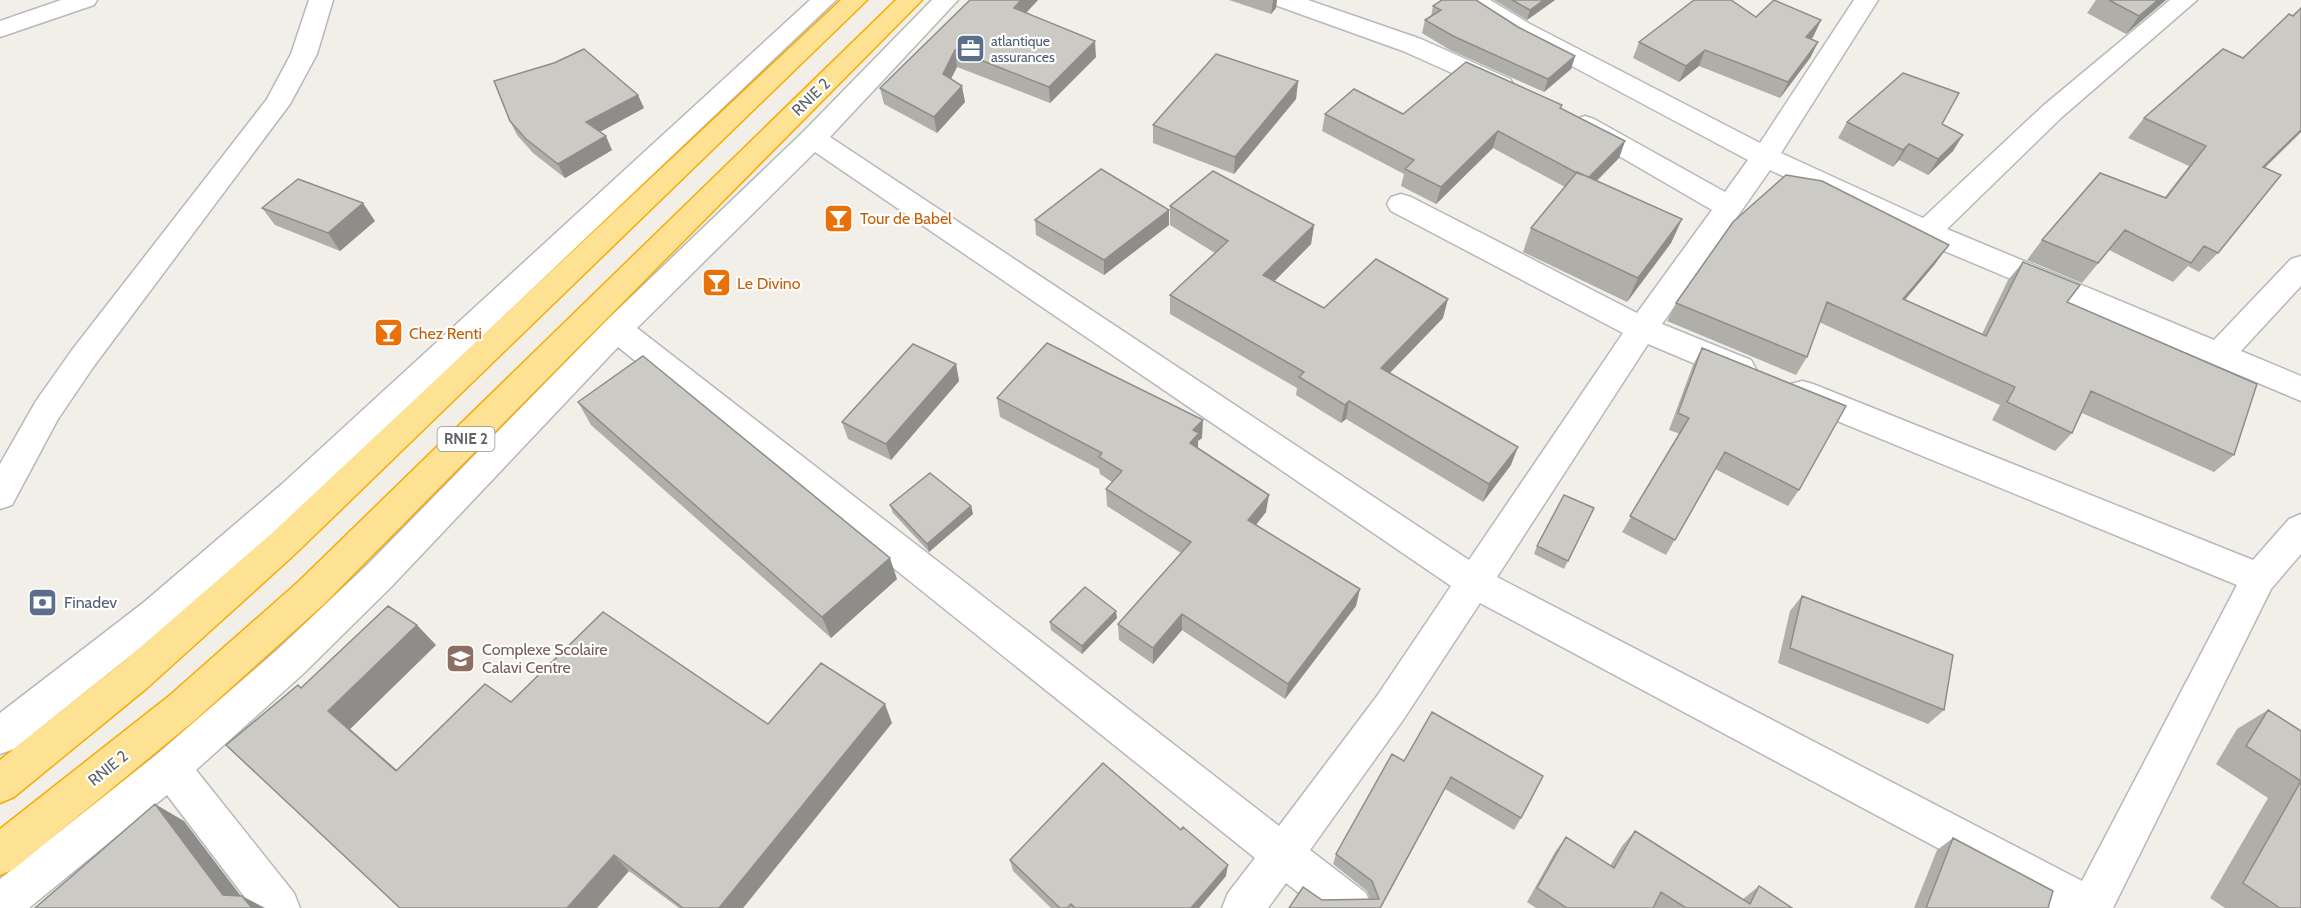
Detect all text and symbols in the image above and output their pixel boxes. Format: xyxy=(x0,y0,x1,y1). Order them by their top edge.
place label: atlantique assurances xyxy=(991,32,1055,66)
office icon: atlantique assurances xyxy=(954,33,986,65)
street label: RNIE 2 xyxy=(788,74,834,120)
bar icon: Tour de Babel xyxy=(823,202,855,234)
place label: Tour de Babel xyxy=(860,209,952,228)
bar icon: Le Divino xyxy=(700,267,732,299)
place label: Le Divino xyxy=(737,274,801,293)
bar icon: Chez Renti xyxy=(372,317,404,349)
place label: Chez Renti xyxy=(409,324,482,343)
road number: RNIE 2 xyxy=(438,427,494,451)
bank icon: Finadev xyxy=(27,586,59,618)
place label: Finadev xyxy=(64,593,117,612)
place label: Complexe Scolaire Calavi Centre xyxy=(482,640,607,677)
school or university icon: Complexe Scolaire Calavi Centre xyxy=(445,642,477,674)
street label: RNIE 2 xyxy=(84,746,132,790)

